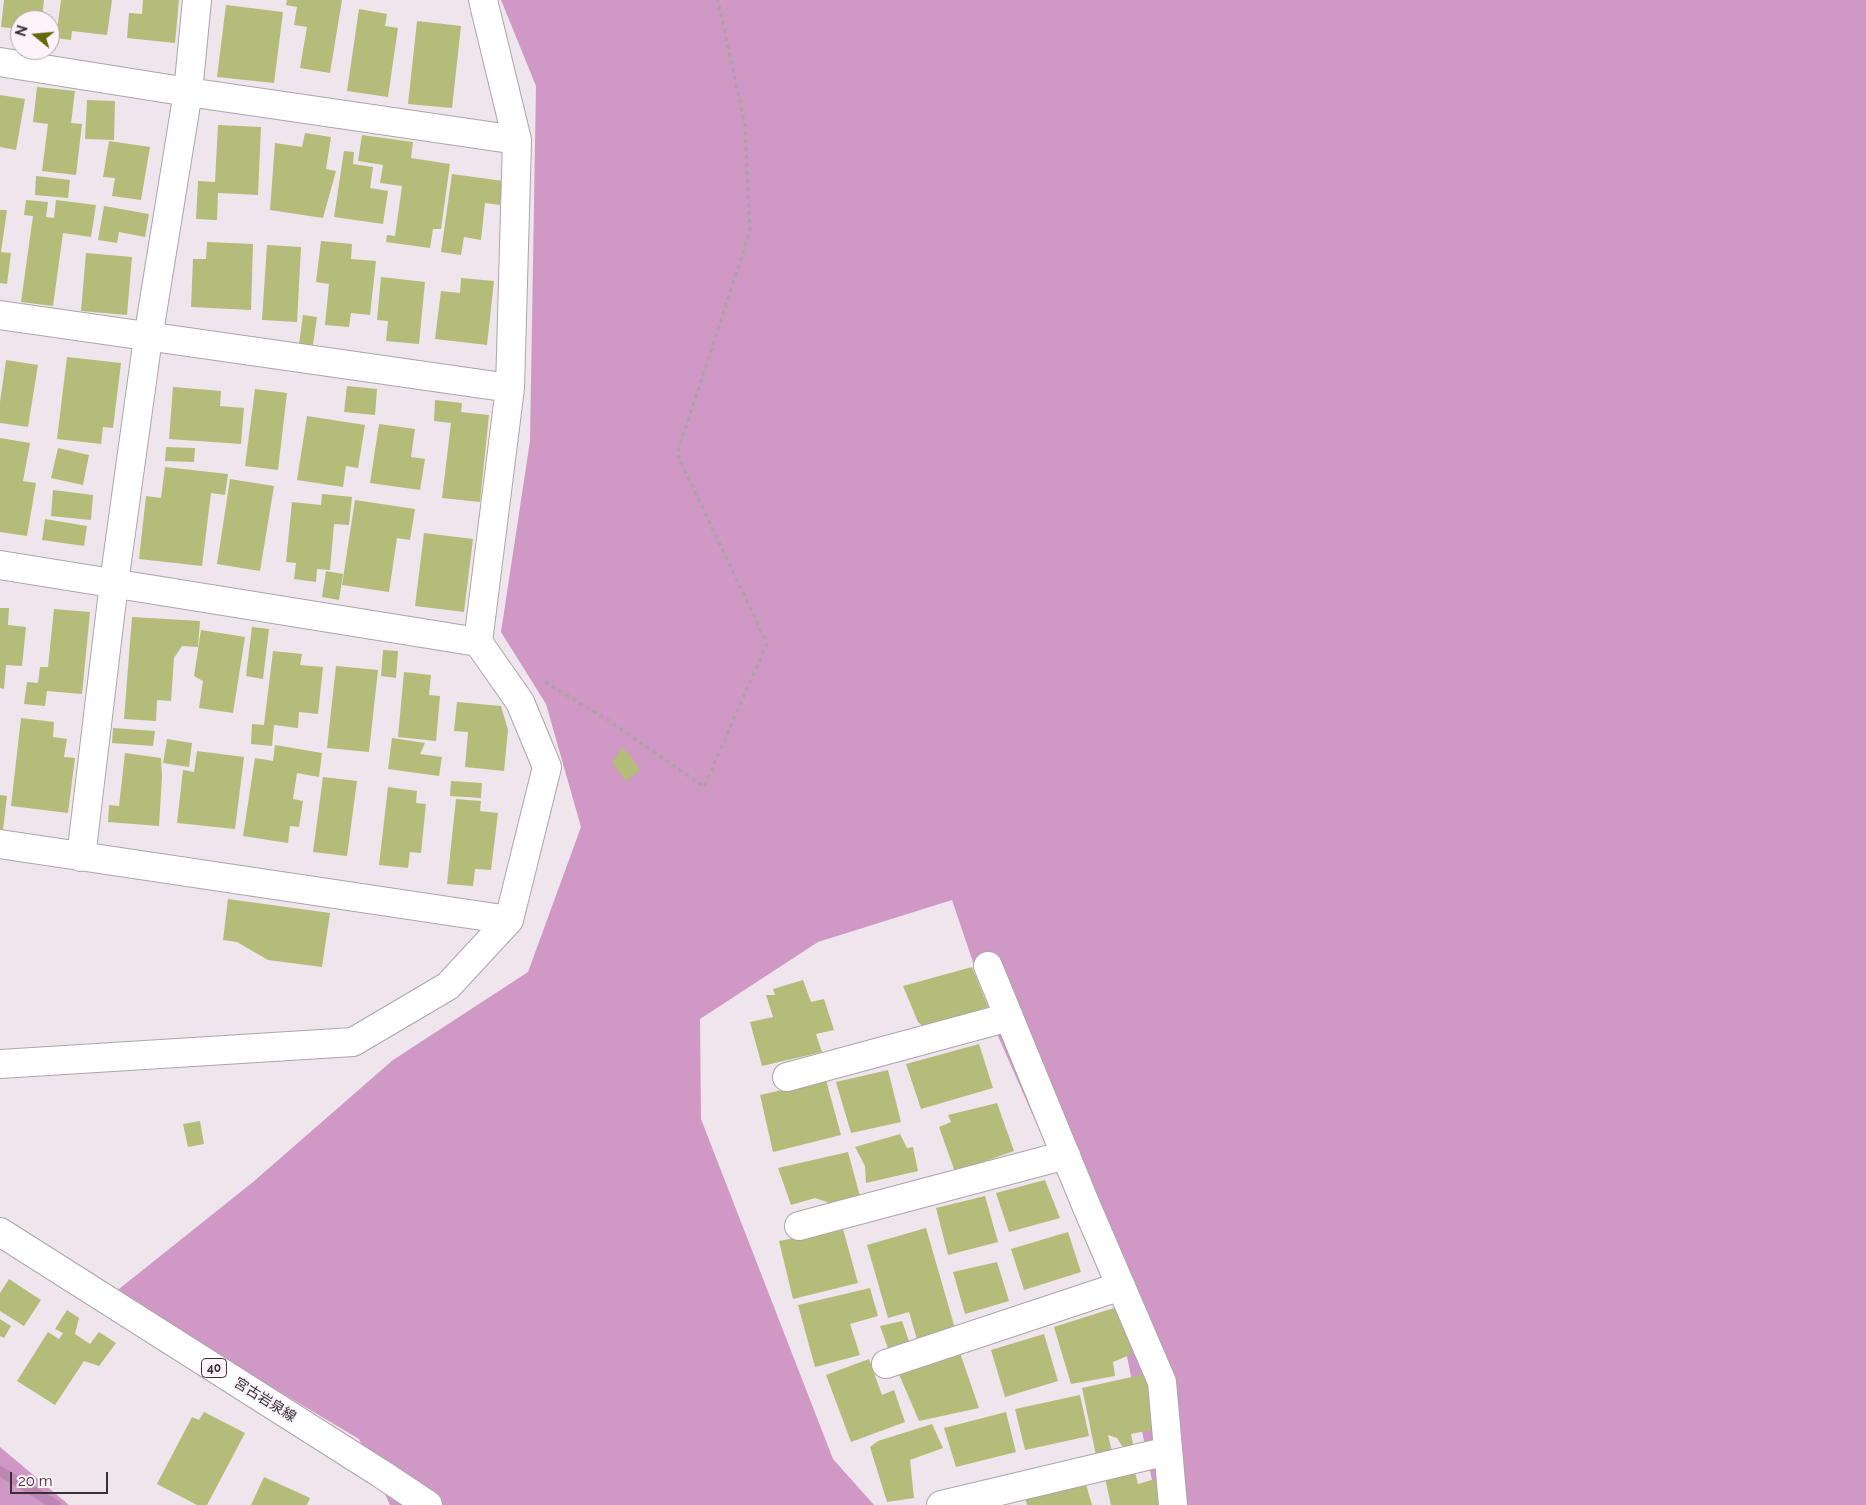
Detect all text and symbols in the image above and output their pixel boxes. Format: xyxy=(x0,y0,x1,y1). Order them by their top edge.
north arrow xyxy=(10,10,60,60)
text: N xyxy=(12,23,31,38)
road number: 40 xyxy=(202,1359,226,1378)
street label: 宮古岩泉線 xyxy=(231,1374,299,1426)
scale bar xyxy=(12,1462,110,1494)
text: 20 m xyxy=(18,1472,53,1490)

